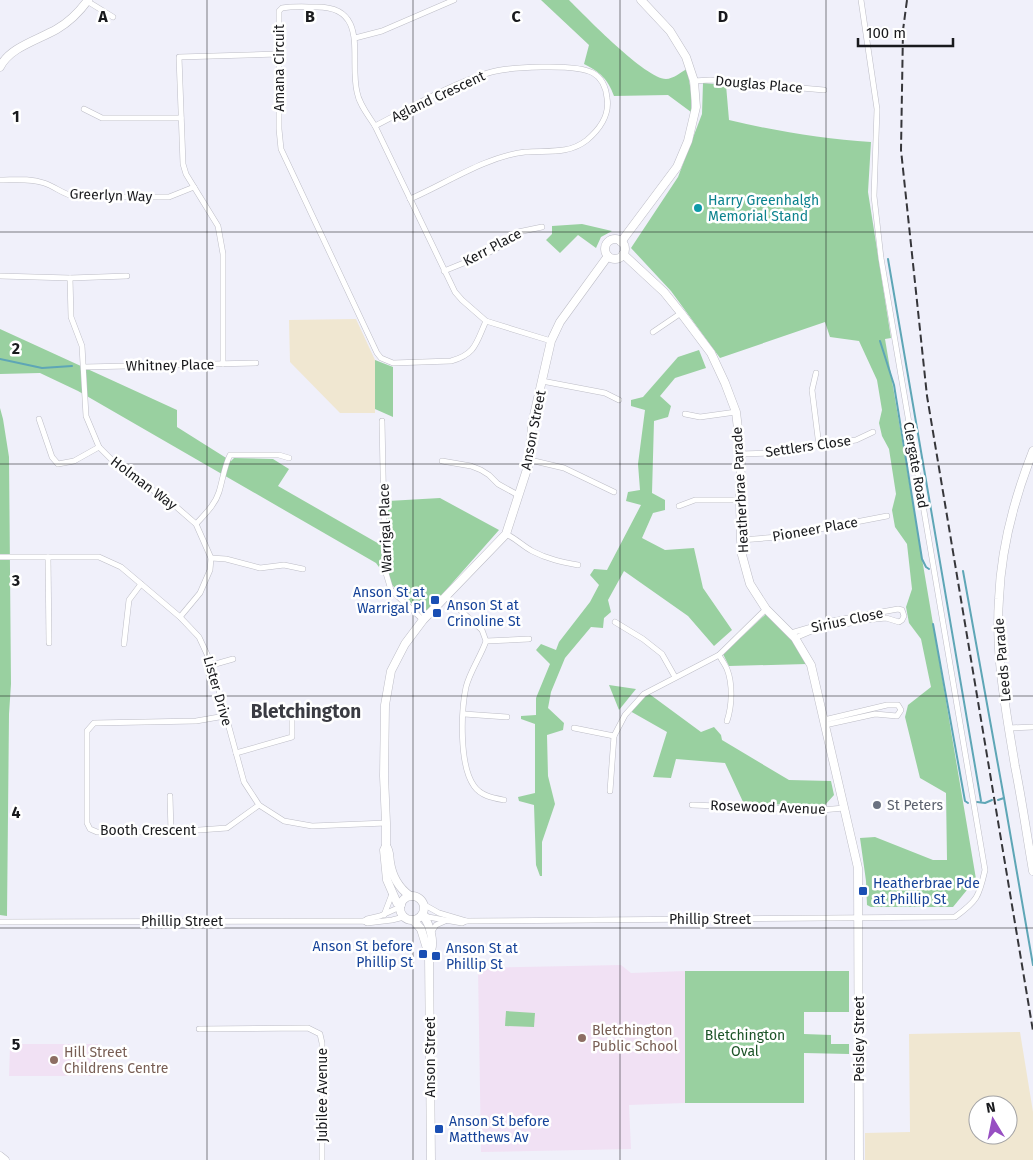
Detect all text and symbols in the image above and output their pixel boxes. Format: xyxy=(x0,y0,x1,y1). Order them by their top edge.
text: A xyxy=(97,7,108,26)
text: B xyxy=(305,7,315,26)
text: C xyxy=(511,7,521,26)
text: D xyxy=(718,7,728,26)
scale bar xyxy=(858,15,953,47)
street label: Amana Circuit xyxy=(271,23,288,112)
text: 100 m xyxy=(866,24,906,42)
street label: Agland Crescent xyxy=(389,67,489,126)
street label: Douglas Place xyxy=(714,72,804,97)
text: 1 xyxy=(12,107,20,126)
street label: Greerlyn Way xyxy=(69,186,153,205)
place label: Harry Greenhalgh Memorial Stand xyxy=(708,192,819,225)
marker: Harry Greenhalgh Memorial Stand xyxy=(692,202,704,214)
street label: Kerr Place xyxy=(460,225,524,270)
text: 2 xyxy=(12,339,20,358)
street label: Whitney Place xyxy=(125,356,215,375)
street label: Anson Street xyxy=(517,388,550,471)
street label: Clergate Road xyxy=(900,420,931,510)
street label: Heatherbrae Parade xyxy=(729,426,752,554)
street label: Settlers Close xyxy=(764,432,852,461)
street label: Holman Way xyxy=(107,453,180,514)
street label: Warrigal Place xyxy=(375,483,396,573)
street label: Pioneer Place xyxy=(771,514,859,545)
text: 3 xyxy=(11,571,20,590)
place label: Anson St at Warrigal Pl xyxy=(353,584,426,617)
marker: Anson St at Warrigal Pl xyxy=(429,594,441,606)
place label: Anson St at Crinoline St xyxy=(447,597,522,630)
street label: Sirius Close xyxy=(809,605,885,636)
marker: Anson St at Crinoline St xyxy=(431,607,443,619)
street label: Leeds Parade xyxy=(990,617,1015,703)
street label: Lister Drive xyxy=(199,654,236,728)
district label: Bletchington xyxy=(251,700,361,723)
street label: Rosewood Avenue xyxy=(710,797,826,818)
place label: St Peters xyxy=(887,797,943,814)
marker: St Peters xyxy=(871,799,883,811)
text: 4 xyxy=(11,803,21,822)
street label: Booth Crescent xyxy=(100,822,197,839)
place label: Heatherbrae Pde at Phillip St xyxy=(873,875,980,908)
marker: Heatherbrae Pde at Phillip St xyxy=(857,885,869,897)
street label: Phillip Street xyxy=(669,911,752,928)
street label: Phillip Street xyxy=(141,913,224,930)
place label: Anson St before Phillip St xyxy=(312,938,414,971)
place label: Anson St at Phillip St xyxy=(446,940,519,973)
marker: Anson St before Phillip St xyxy=(417,948,429,960)
marker: Anson St at Phillip St xyxy=(430,950,442,962)
street label: Peisley Street xyxy=(851,995,868,1082)
street label: Anson Street xyxy=(422,1016,439,1097)
place label: Bletchington Public School xyxy=(592,1022,678,1055)
park label: Bletchington Oval xyxy=(705,1027,785,1060)
marker: Bletchington Public School xyxy=(576,1032,588,1044)
text: 5 xyxy=(12,1035,21,1054)
place label: Hill Street Childrens Centre xyxy=(64,1044,168,1077)
street label: Jubilee Avenue xyxy=(314,1048,331,1142)
marker: Hill Street Childrens Centre xyxy=(48,1054,60,1066)
north arrow xyxy=(968,1095,1018,1145)
text: N xyxy=(985,1099,997,1117)
place label: Anson St before Matthews Av xyxy=(449,1113,550,1146)
marker: Anson St before Matthews Av xyxy=(433,1123,445,1135)

